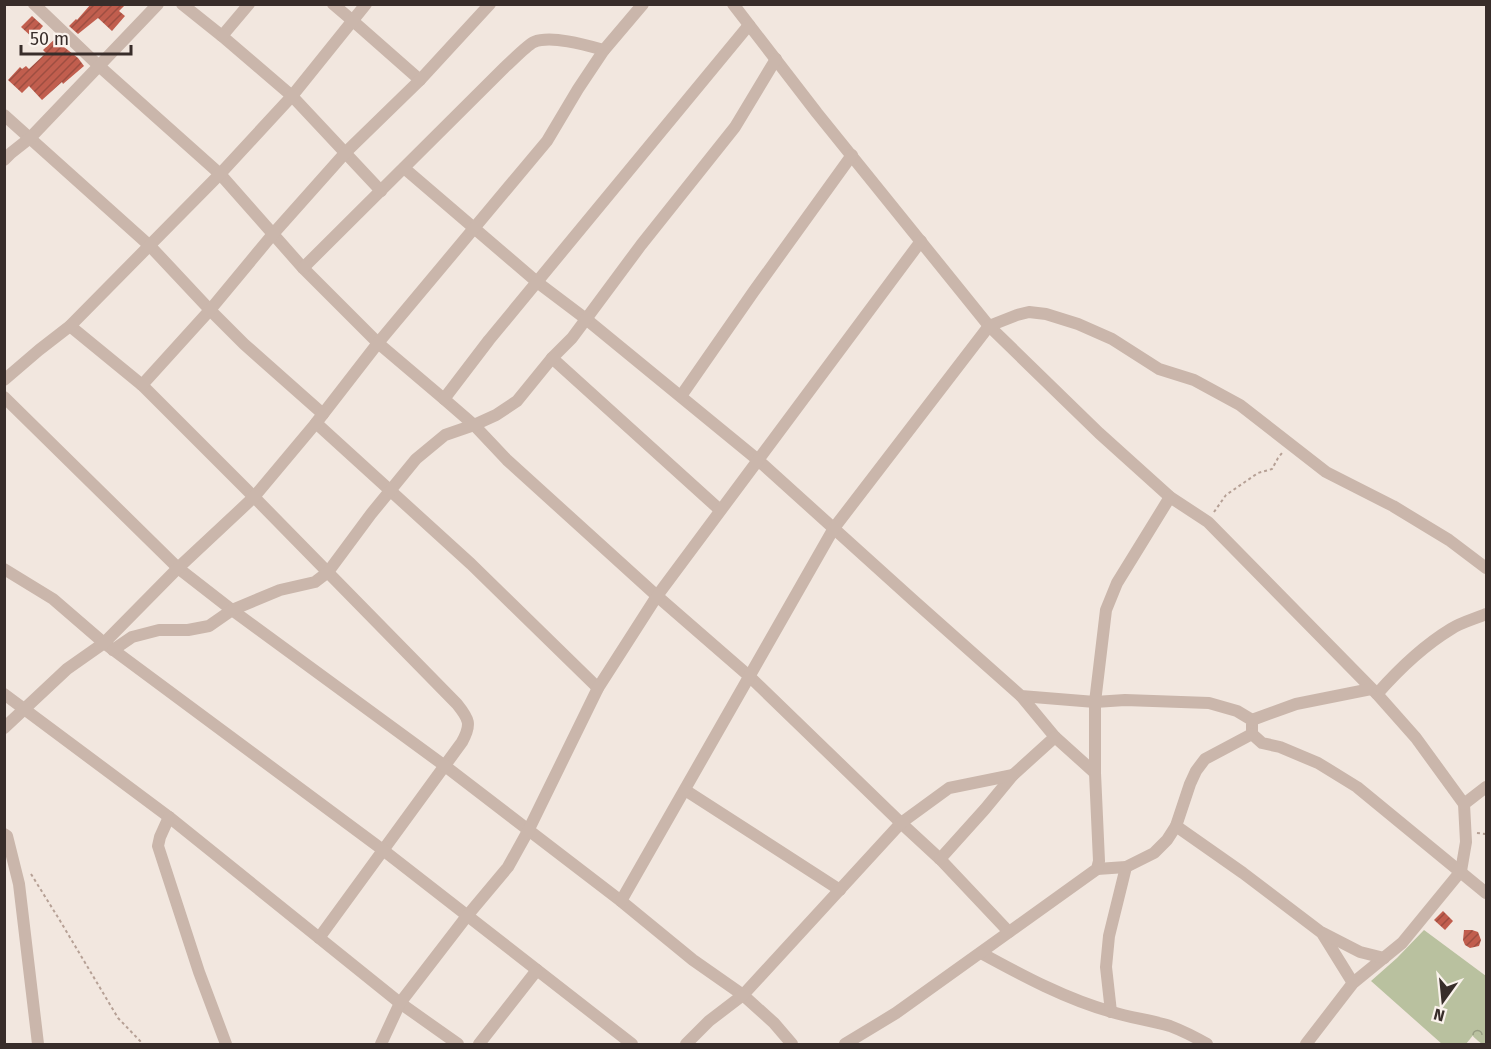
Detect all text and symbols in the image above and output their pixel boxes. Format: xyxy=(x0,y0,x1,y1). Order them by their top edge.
scale bar xyxy=(21,18,130,56)
text: 50 m xyxy=(30,28,69,50)
north arrow xyxy=(1413,971,1473,1031)
text: N xyxy=(1432,1004,1447,1026)

